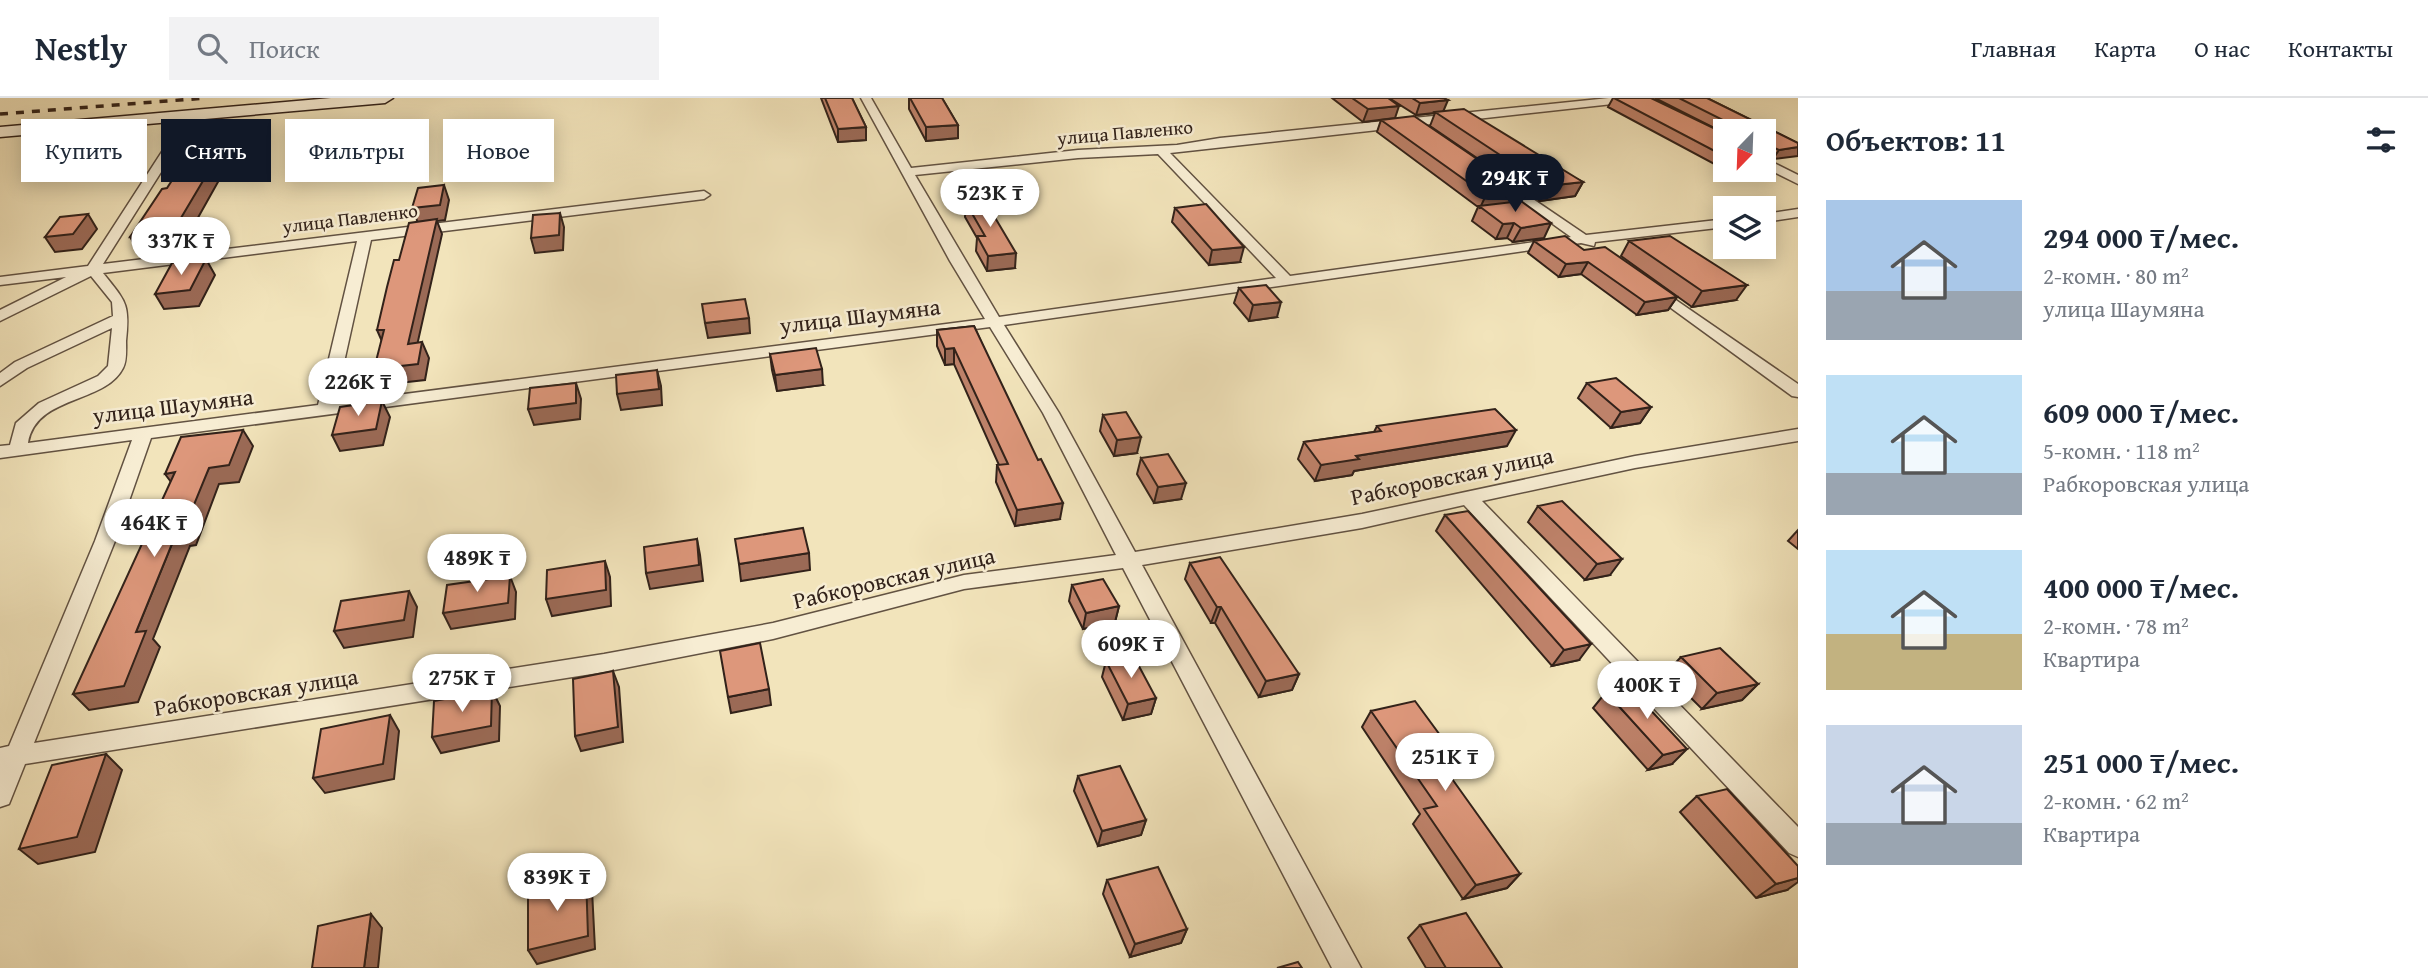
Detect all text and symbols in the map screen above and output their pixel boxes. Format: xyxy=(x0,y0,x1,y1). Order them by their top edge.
search box xyxy=(169,17,659,80)
text: Nestly xyxy=(35,24,127,72)
icon: search xyxy=(193,29,231,67)
text: Поиск xyxy=(249,29,320,68)
text: Главная xyxy=(1971,31,2056,66)
text: Карта xyxy=(2094,31,2156,66)
text: О нас xyxy=(2194,31,2250,66)
text: Контакты xyxy=(2288,31,2393,66)
street label: улица Павленко xyxy=(1055,112,1194,152)
text: Объектов: 11 xyxy=(1826,118,2006,162)
chip: Купить xyxy=(21,119,147,182)
chip: Снять xyxy=(161,119,271,182)
chip: Фильтры xyxy=(285,119,429,182)
chip: Новое xyxy=(443,119,554,182)
north arrow xyxy=(1713,119,1776,182)
map controls xyxy=(1713,119,1776,259)
icon: filters xyxy=(2362,121,2400,159)
pin: 294K ₸ xyxy=(1458,155,1572,214)
text: 294K ₸ xyxy=(1481,160,1549,193)
pin: 523K ₸ xyxy=(933,170,1047,229)
text: 523K ₸ xyxy=(956,175,1024,208)
street label: улица Павленко xyxy=(280,196,419,240)
button: layers xyxy=(1713,196,1776,259)
text: 294 000 ₸/мес. xyxy=(2043,215,2239,259)
pin: 337K ₸ xyxy=(124,218,238,277)
text: 337K ₸ xyxy=(147,223,215,256)
icon: home xyxy=(1882,228,1966,312)
text: 2-комн. · 80 m² xyxy=(2043,259,2189,292)
street label: улица Шаумяна xyxy=(777,289,942,342)
text: улица Шаумяна xyxy=(2043,292,2204,325)
pin: 226K ₸ xyxy=(301,358,415,418)
text: 226K ₸ xyxy=(324,364,392,397)
street label: улица Шаумяна xyxy=(90,379,255,432)
text: 609 000 ₸/мес. xyxy=(2043,390,2239,434)
icon: home xyxy=(1882,403,1966,487)
text: 5-комн. · 118 m² xyxy=(2043,434,2200,467)
street label: Рабкоровская улица xyxy=(1348,438,1556,513)
text: Рабкоровская улица xyxy=(2043,467,2249,500)
pin: 464K ₸ xyxy=(97,500,211,559)
text: 464K ₸ xyxy=(120,505,188,538)
pin: 489K ₸ xyxy=(420,534,534,594)
street label: Рабкоровская улица xyxy=(790,538,998,617)
text: 489K ₸ xyxy=(443,540,511,573)
text: 400 000 ₸/мес. xyxy=(2043,565,2239,609)
icon: home xyxy=(1882,578,1966,662)
text: 2-комн. · 78 m² xyxy=(2043,609,2189,642)
pin: 609K ₸ xyxy=(1074,620,1188,680)
text: 609K ₸ xyxy=(1097,626,1165,659)
text: Квартира xyxy=(2043,642,2140,675)
pin: 275K ₸ xyxy=(405,654,519,714)
street label: Рабкоровская улица xyxy=(152,659,360,724)
text: 275K ₸ xyxy=(428,660,496,693)
pin: 400K ₸ xyxy=(1590,662,1704,721)
text: 400K ₸ xyxy=(1613,667,1681,700)
pin: 251K ₸ xyxy=(1388,734,1502,793)
text: 251K ₸ xyxy=(1411,739,1479,772)
text: 251 000 ₸/мес. xyxy=(2043,740,2239,784)
icon: home xyxy=(1882,753,1966,837)
text: 2-комн. · 62 m² xyxy=(2043,784,2189,817)
text: Квартира xyxy=(2043,817,2140,850)
pin: 839K ₸ xyxy=(500,854,614,913)
text: 839K ₸ xyxy=(523,859,591,892)

